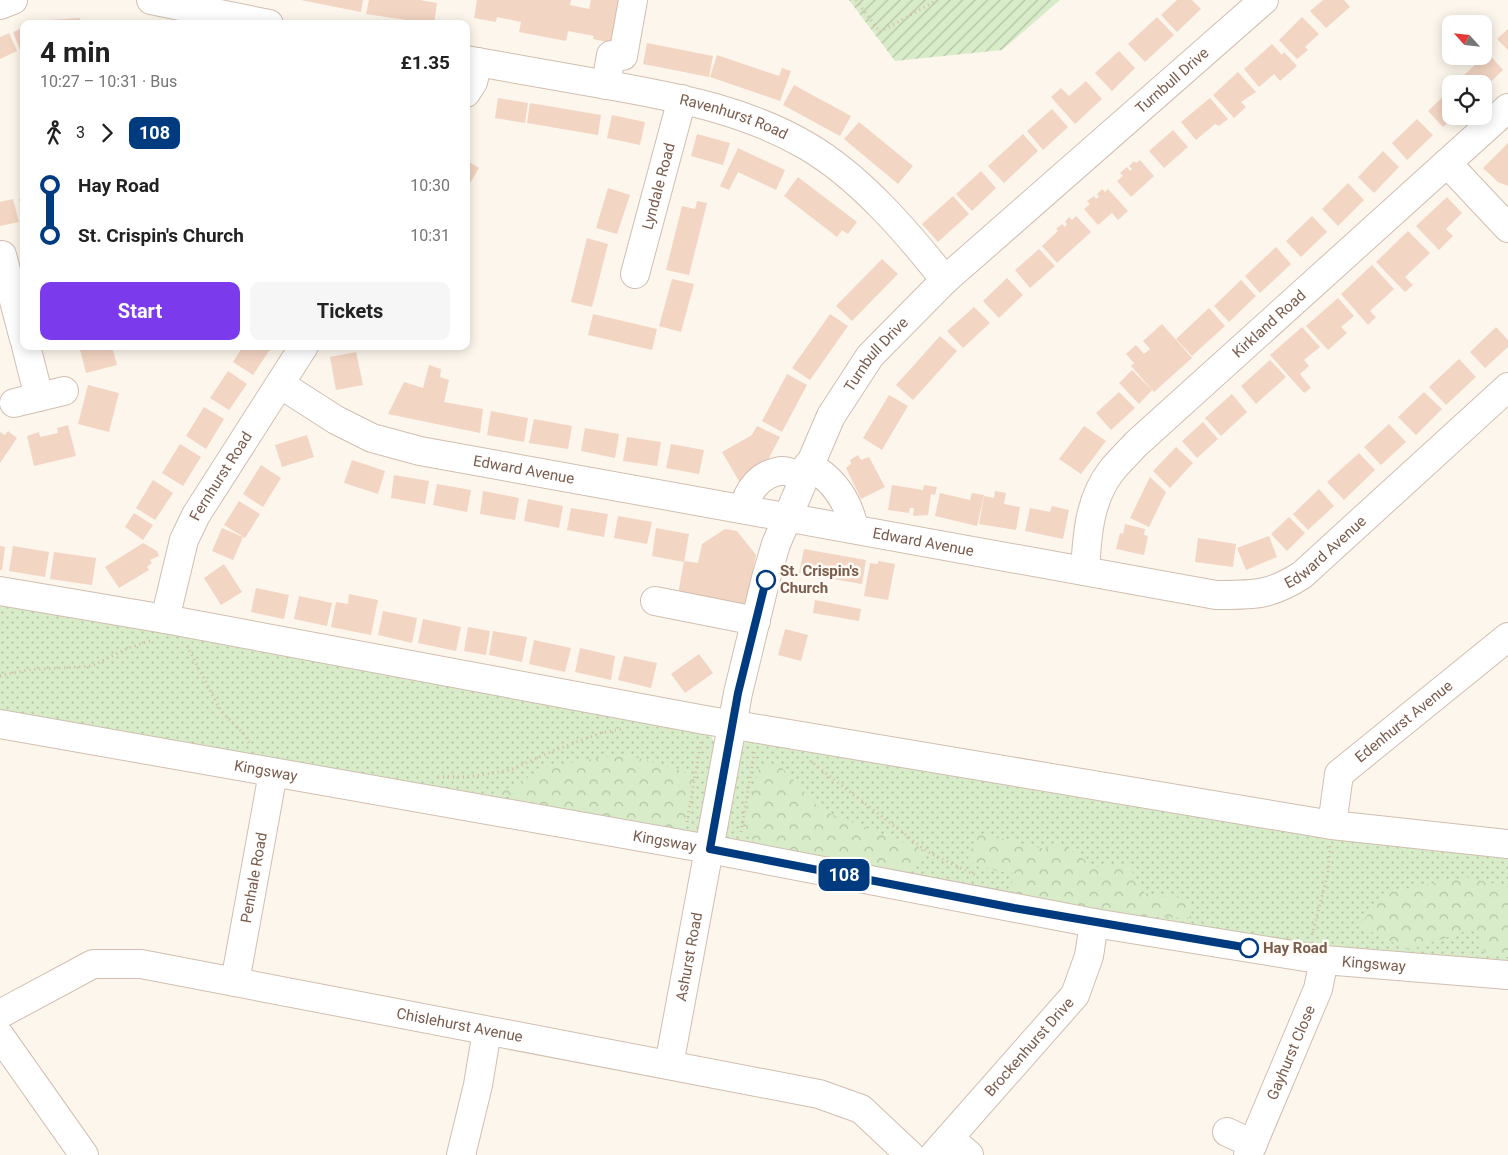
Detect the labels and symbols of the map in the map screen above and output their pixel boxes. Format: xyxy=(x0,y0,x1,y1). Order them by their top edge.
north arrow xyxy=(1442,15,1492,65)
street label: Turnbull Drive xyxy=(1132,44,1212,118)
street label: Ravenhurst Road xyxy=(678,90,791,143)
street label: Lyndale Road xyxy=(638,141,679,231)
street label: Kirkland Road xyxy=(1229,286,1309,362)
street label: Turnbull Drive xyxy=(840,314,912,395)
street label: Fernhurst Road xyxy=(186,428,256,523)
street label: Edward Avenue xyxy=(472,452,576,488)
street label: Edward Avenue xyxy=(1281,512,1370,592)
street label: Edward Avenue xyxy=(871,524,975,560)
place label: St. Crispin's Church xyxy=(780,562,859,597)
marker: St. Crispin's Church xyxy=(756,570,776,590)
street label: Edenhurst Avenue xyxy=(1351,677,1456,766)
street label: Kingsway xyxy=(233,756,299,785)
street label: Kingsway xyxy=(632,827,698,856)
street label: Penhale Road xyxy=(237,831,271,925)
line badge: 108 xyxy=(815,859,873,891)
street label: Ashurst Road xyxy=(672,911,706,1003)
marker: Hay Road xyxy=(1239,938,1259,958)
place label: Hay Road xyxy=(1263,939,1327,957)
street label: Kingsway xyxy=(1341,952,1407,976)
street label: Brockenhurst Drive xyxy=(981,994,1078,1100)
street label: Gayhurst Close xyxy=(1263,1003,1319,1103)
street label: Chislehurst Avenue xyxy=(395,1004,524,1046)

